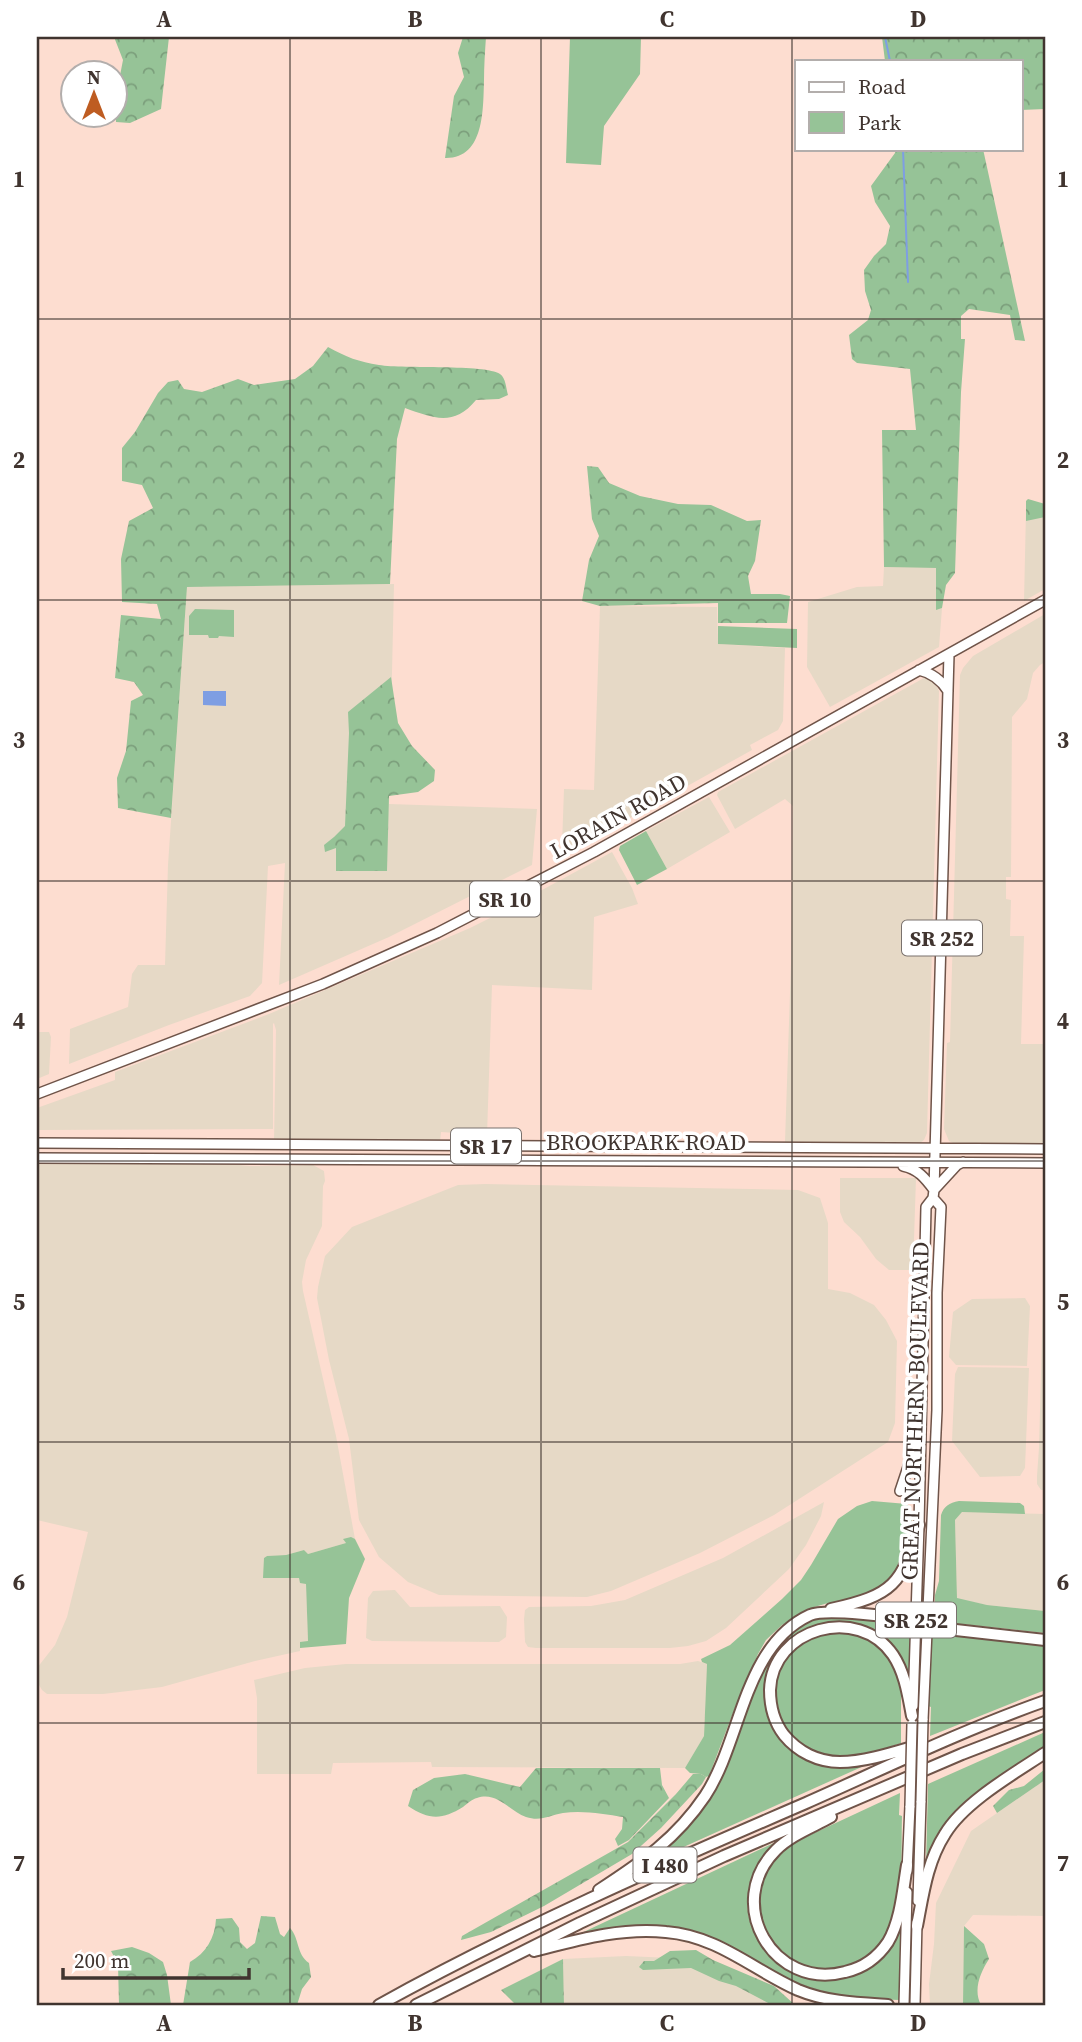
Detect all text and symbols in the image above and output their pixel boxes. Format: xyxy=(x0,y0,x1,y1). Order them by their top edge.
text: A xyxy=(156,3,172,35)
text: B xyxy=(408,3,423,35)
text: C xyxy=(660,3,674,35)
text: D xyxy=(910,3,926,35)
north arrow xyxy=(60,60,130,130)
legend xyxy=(795,60,1023,150)
text: N xyxy=(87,64,101,90)
text: Road xyxy=(858,72,906,101)
text: Park xyxy=(858,108,902,137)
text: 1 xyxy=(13,163,25,195)
text: 1 xyxy=(1057,163,1069,195)
text: 2 xyxy=(13,444,25,476)
text: 2 xyxy=(1057,444,1069,476)
text: 3 xyxy=(13,724,25,756)
text: 3 xyxy=(1057,724,1069,756)
street label: LORAIN ROAD xyxy=(544,765,692,867)
road number: SR 10 xyxy=(470,881,540,916)
road number: SR 252 xyxy=(902,920,982,956)
text: 4 xyxy=(13,1005,25,1037)
text: 4 xyxy=(1057,1005,1069,1037)
street label: BROOKPARK ROAD xyxy=(546,1126,746,1158)
road number: SR 17 xyxy=(451,1128,521,1164)
street label: GREAT NORTHERN BOULEVARD xyxy=(893,1241,937,1581)
text: 5 xyxy=(13,1286,25,1318)
text: 5 xyxy=(1057,1286,1069,1318)
text: 6 xyxy=(13,1566,25,1598)
text: 6 xyxy=(1057,1566,1069,1598)
road number: SR 252 xyxy=(876,1602,956,1638)
text: 7 xyxy=(13,1847,25,1879)
text: 7 xyxy=(1057,1847,1069,1879)
road number: I 480 xyxy=(634,1848,696,1882)
scale bar xyxy=(63,1937,248,1981)
text: 200 m xyxy=(74,1946,129,1975)
text: A xyxy=(156,2007,172,2039)
text: B xyxy=(408,2007,423,2039)
text: C xyxy=(660,2007,674,2039)
text: D xyxy=(910,2007,926,2039)

